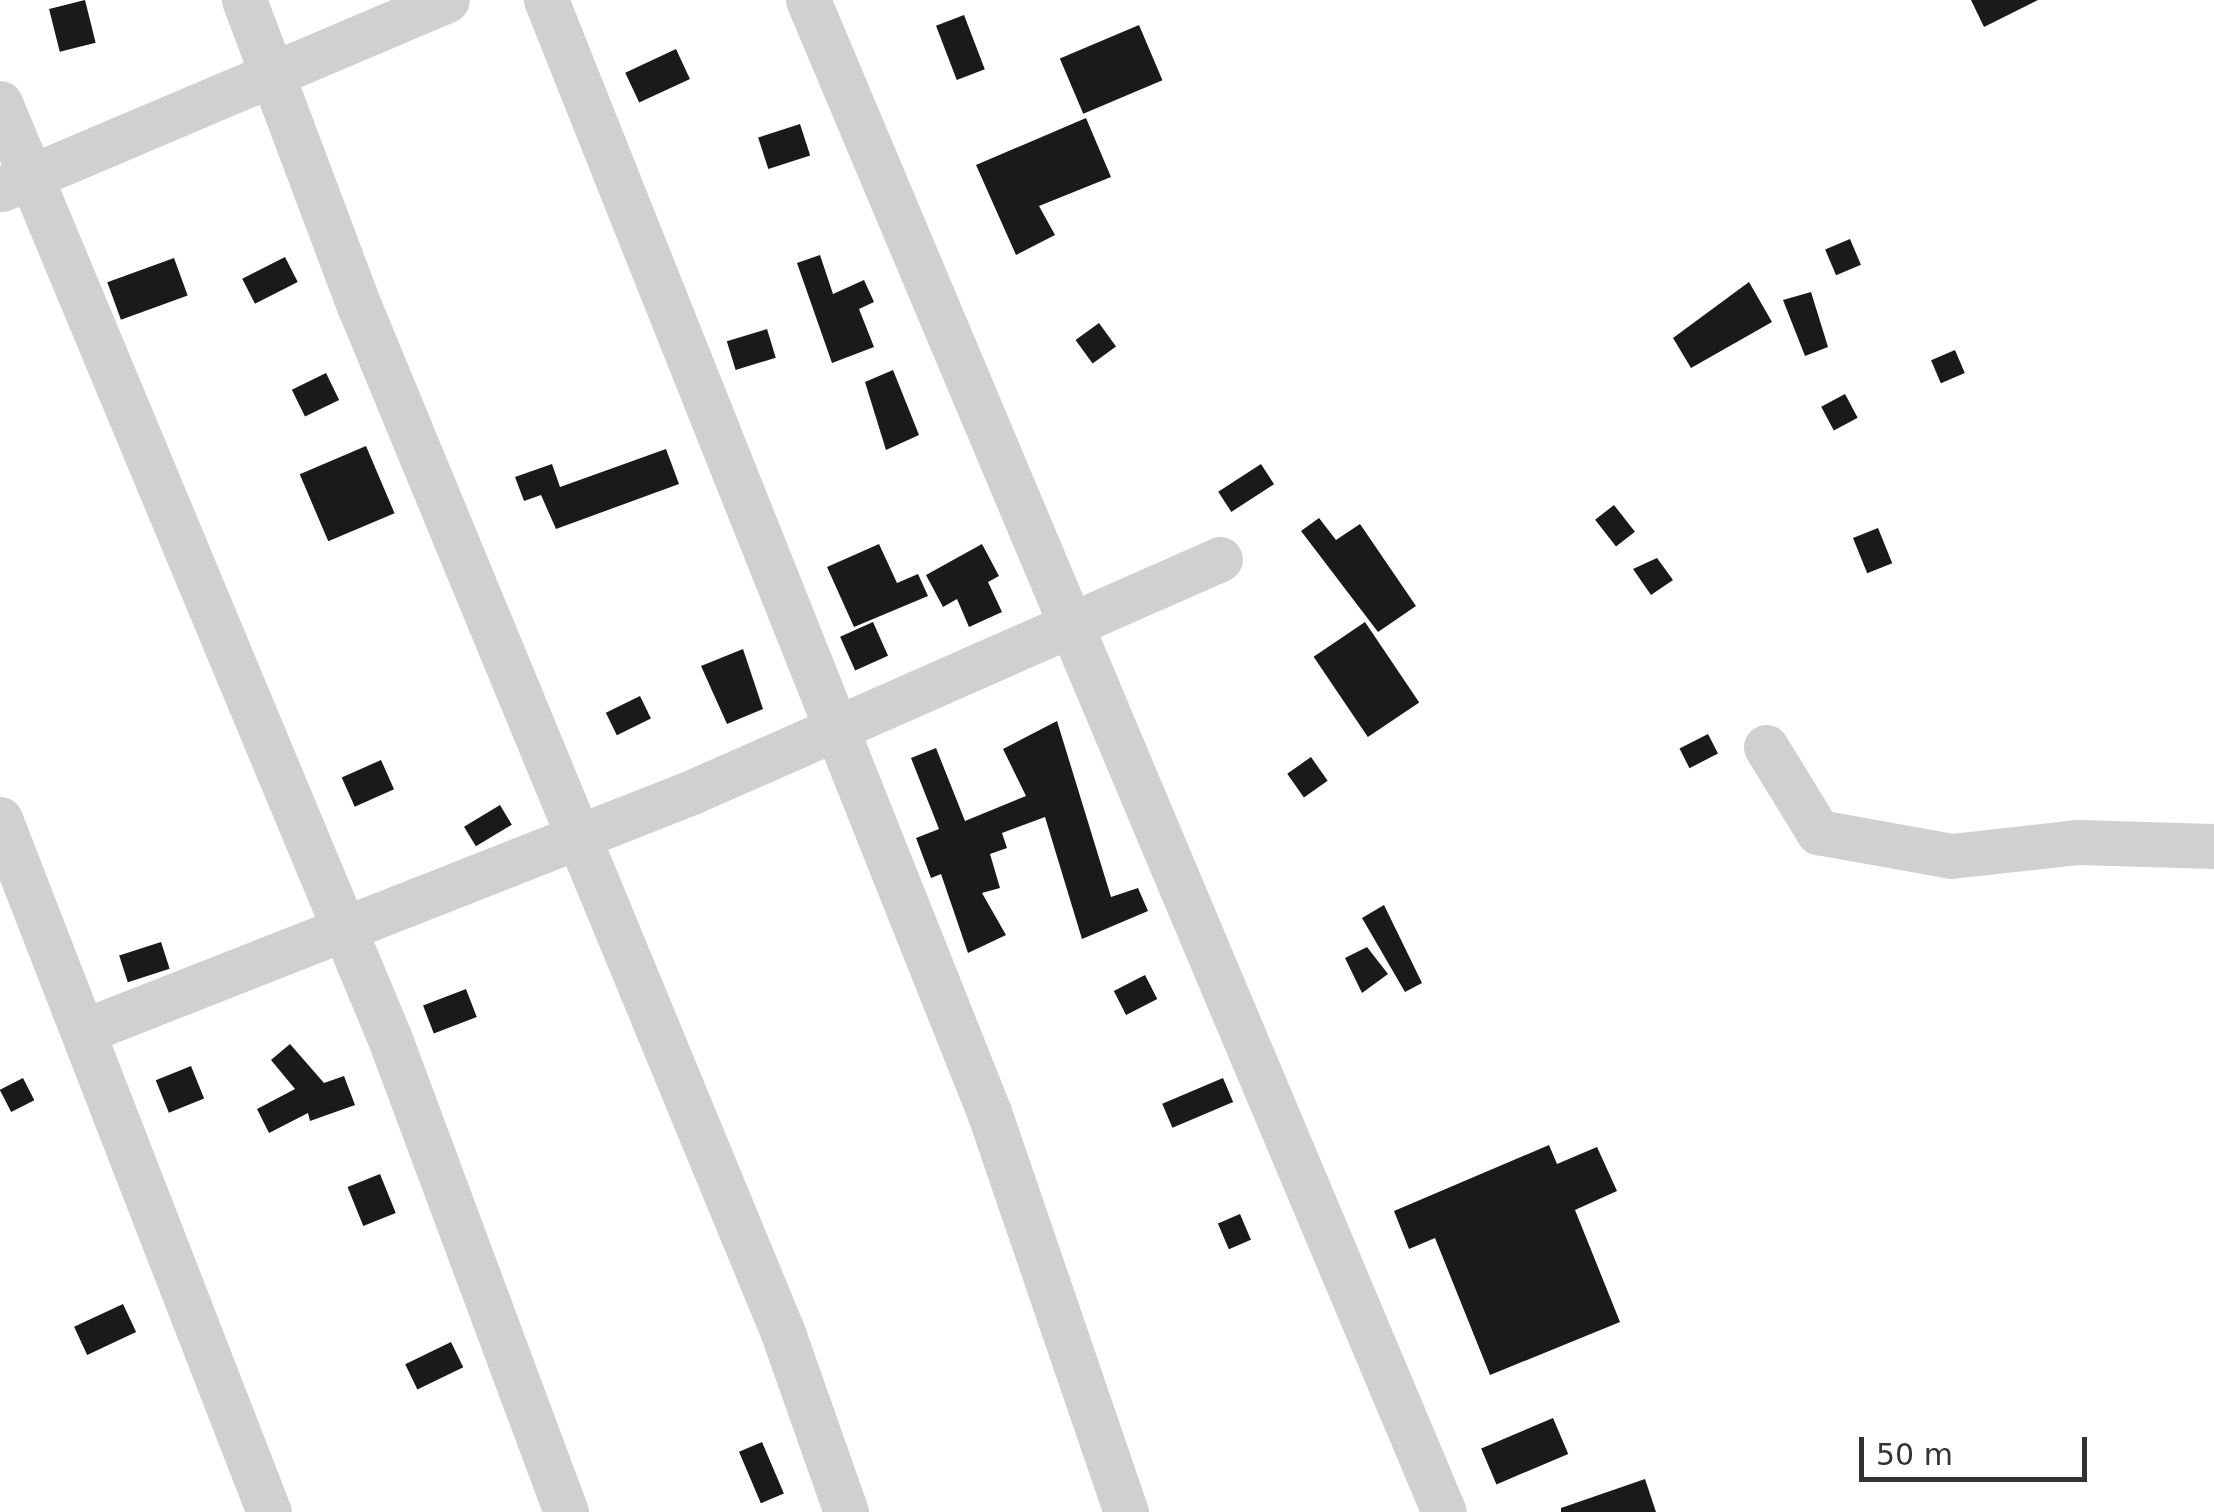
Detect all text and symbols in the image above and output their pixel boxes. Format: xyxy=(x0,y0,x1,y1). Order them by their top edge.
scale bar xyxy=(1864,1417,2092,1479)
text: 50 m xyxy=(1876,1437,1953,1472)

